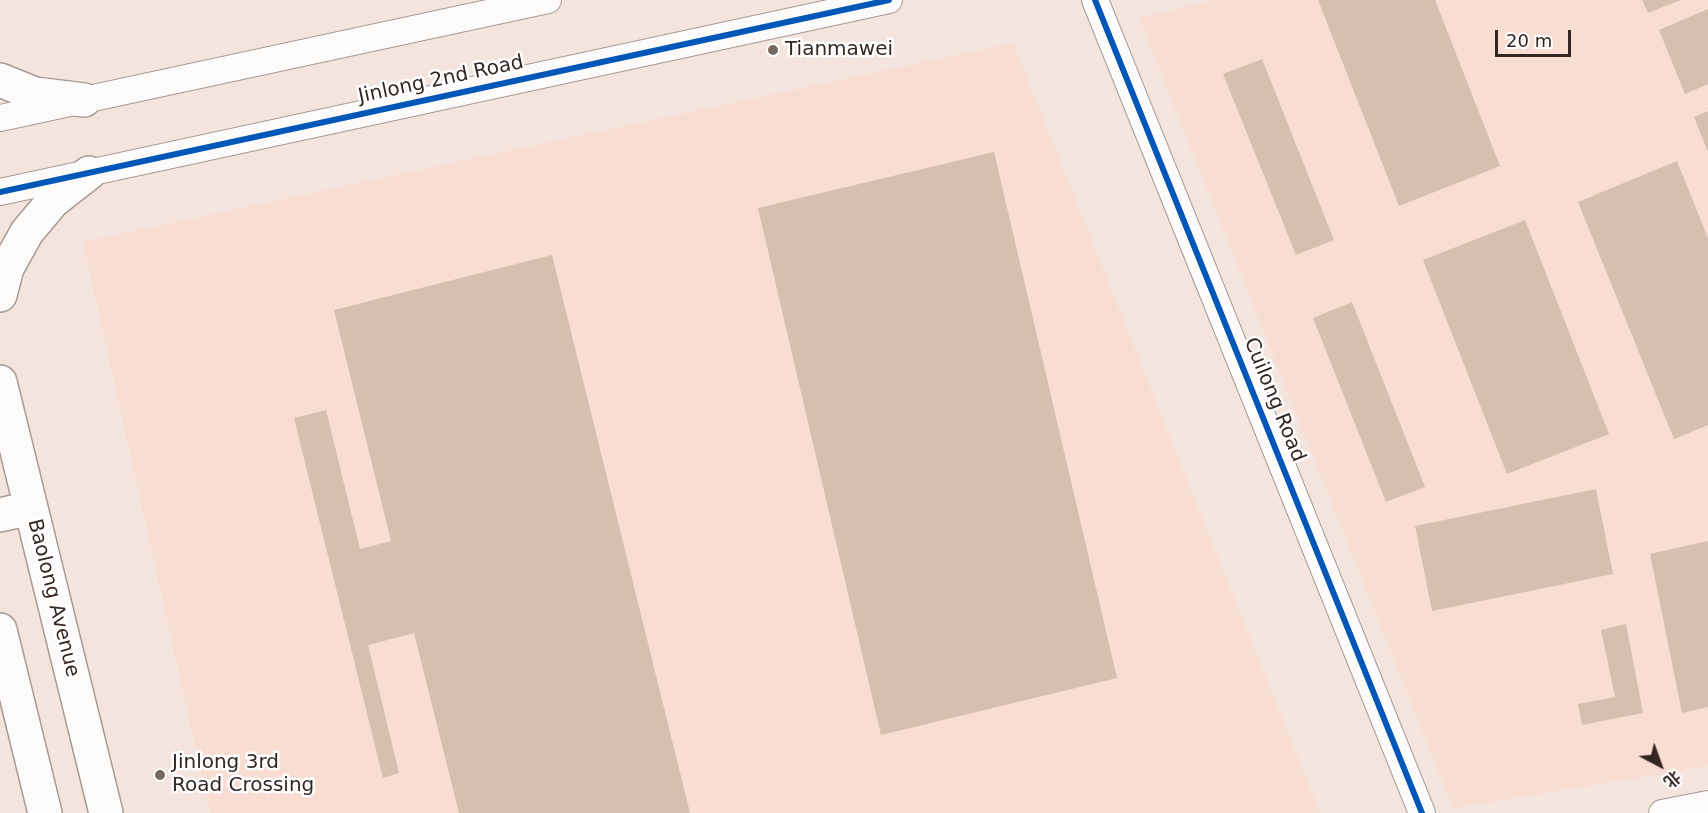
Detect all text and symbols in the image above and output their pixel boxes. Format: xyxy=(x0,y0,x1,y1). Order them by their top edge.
scale bar xyxy=(1498,18,1574,56)
text: 20 m xyxy=(1506,30,1552,51)
place label: Tianmawei xyxy=(785,38,893,62)
marker: Tianmawei xyxy=(766,43,780,57)
street label: Jinlong 2nd Road xyxy=(356,51,526,109)
street label: Cuilong Road xyxy=(1238,334,1310,466)
street label: Baolong Avenue xyxy=(22,516,84,680)
north arrow xyxy=(1630,735,1690,795)
place label: Jinlong 3rd Road Crossing xyxy=(172,751,314,798)
text: 北 xyxy=(1660,767,1684,791)
marker: Jinlong 3rd Road Crossing xyxy=(153,768,167,782)

